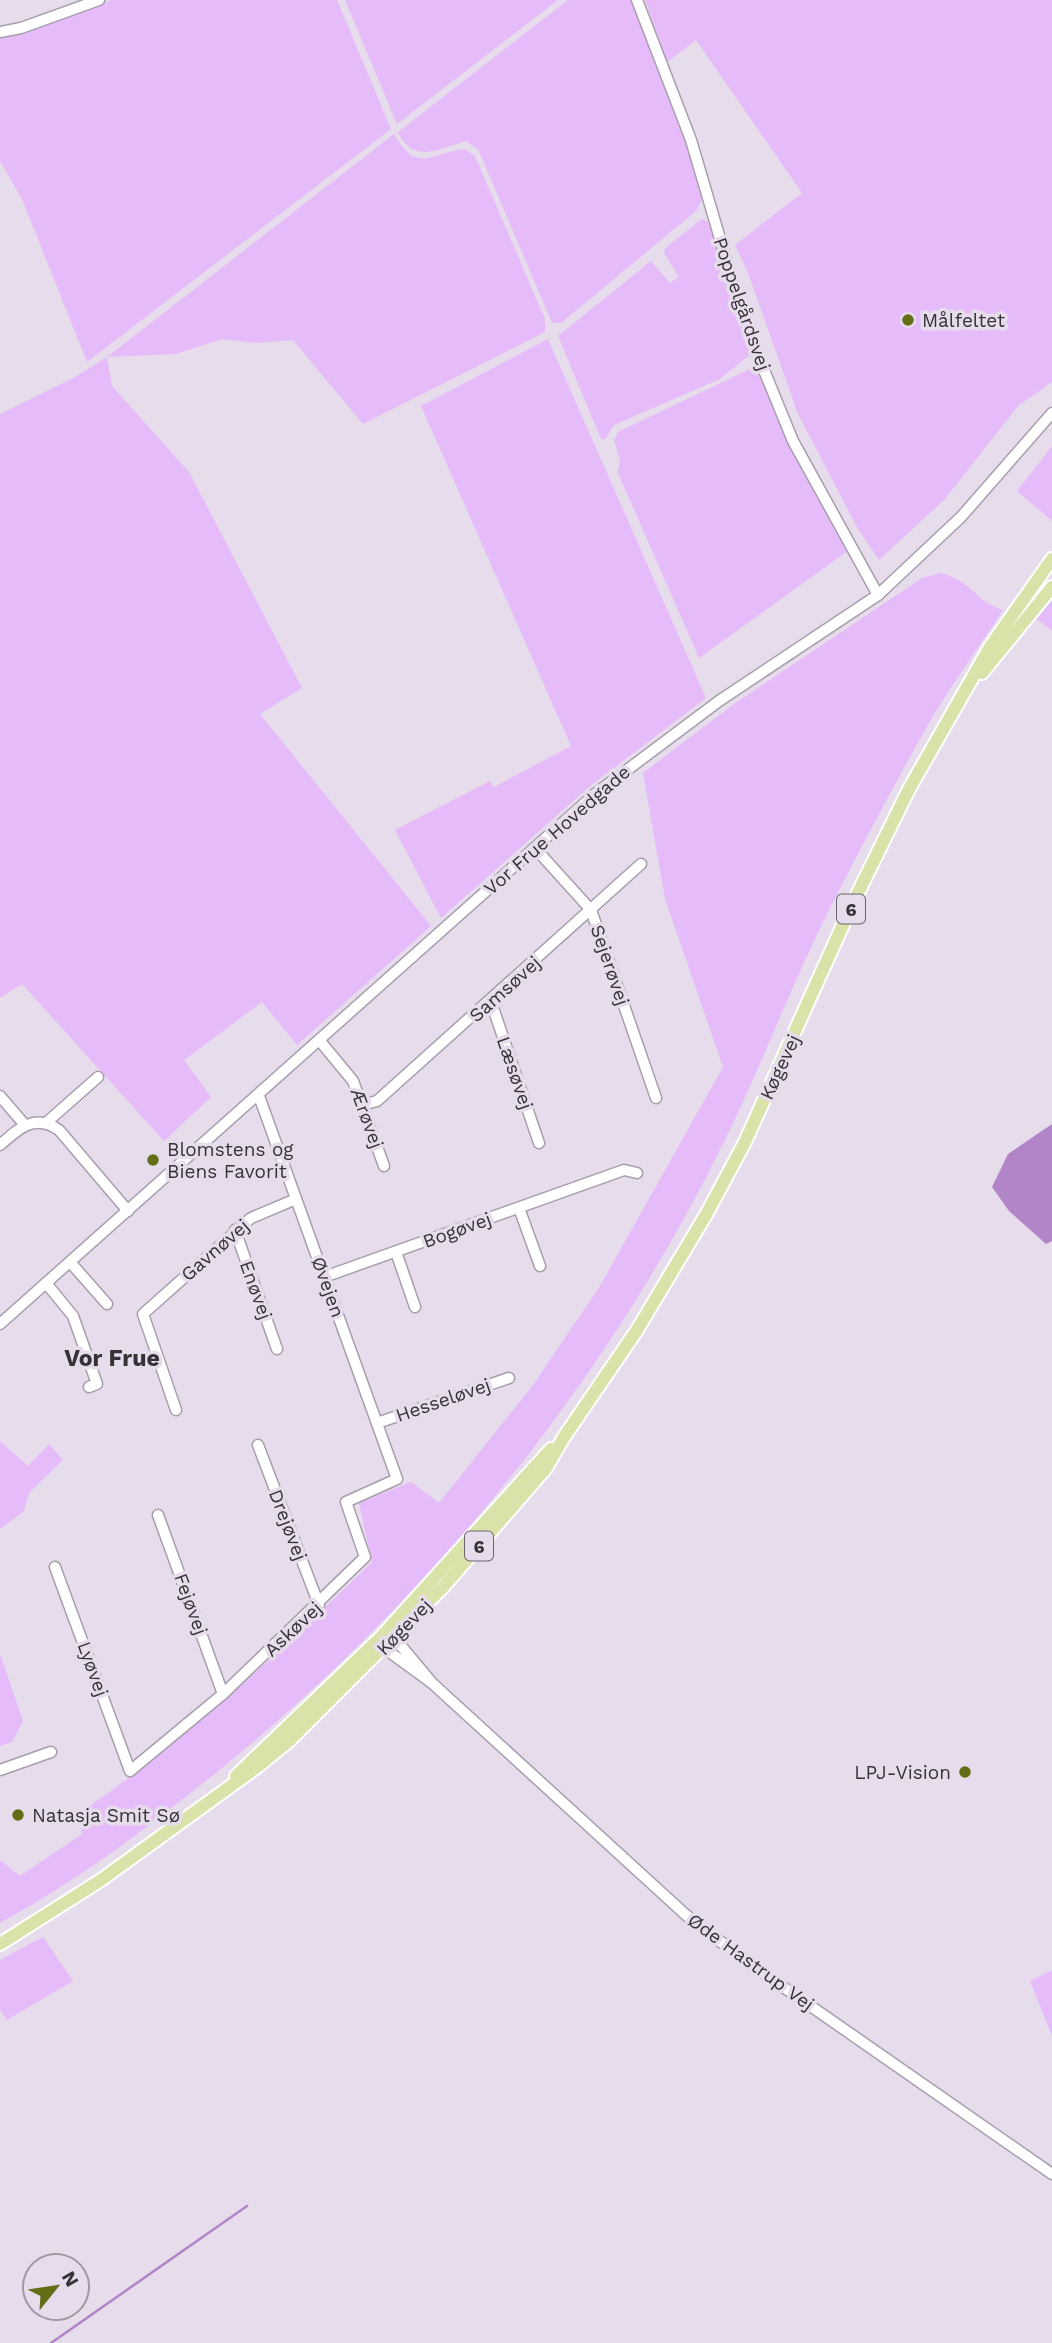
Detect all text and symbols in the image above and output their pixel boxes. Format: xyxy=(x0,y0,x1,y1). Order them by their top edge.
street label: Poppelgårdsvej xyxy=(708,234,776,374)
place label: Målfeltet xyxy=(922,309,1005,332)
marker: Målfeltet xyxy=(900,312,916,328)
street label: Vor Frue Hovedgade xyxy=(479,760,635,900)
road number: 6 xyxy=(837,894,865,924)
street label: Sejerøvej xyxy=(585,922,635,1008)
street label: Samsøvej xyxy=(465,951,545,1027)
street label: Køgevej xyxy=(755,1031,805,1103)
street label: Læsøvej xyxy=(492,1033,538,1113)
street label: Ærøvej xyxy=(345,1085,389,1151)
place label: Blomstens og Biens Favorit xyxy=(167,1138,294,1183)
marker: Blomstens og Biens Favorit xyxy=(145,1152,161,1168)
street label: Bogøvej xyxy=(420,1207,494,1253)
street label: Gavnøvej xyxy=(176,1214,254,1286)
street label: Øvejen xyxy=(306,1254,350,1320)
street label: Enøvej xyxy=(235,1257,277,1323)
district label: Vor Frue xyxy=(64,1345,160,1372)
street label: Hesseløvej xyxy=(393,1373,493,1427)
street label: Drejøvej xyxy=(264,1486,312,1564)
road number: 6 xyxy=(465,1532,493,1560)
street label: Fejøvej xyxy=(169,1570,213,1638)
street label: Køgevej xyxy=(371,1594,437,1660)
street label: Askøvej xyxy=(259,1597,327,1661)
street label: Lyøvej xyxy=(72,1638,114,1700)
place label: LPJ-Vision xyxy=(854,1761,951,1784)
marker: LPJ-Vision xyxy=(957,1764,973,1780)
place label: Natasja Smit Sø xyxy=(32,1804,180,1827)
marker: Natasja Smit Sø xyxy=(10,1807,26,1823)
street label: Øde Hastrup Vej xyxy=(683,1908,819,2016)
north arrow xyxy=(21,2252,91,2322)
text: N xyxy=(57,2267,84,2291)

